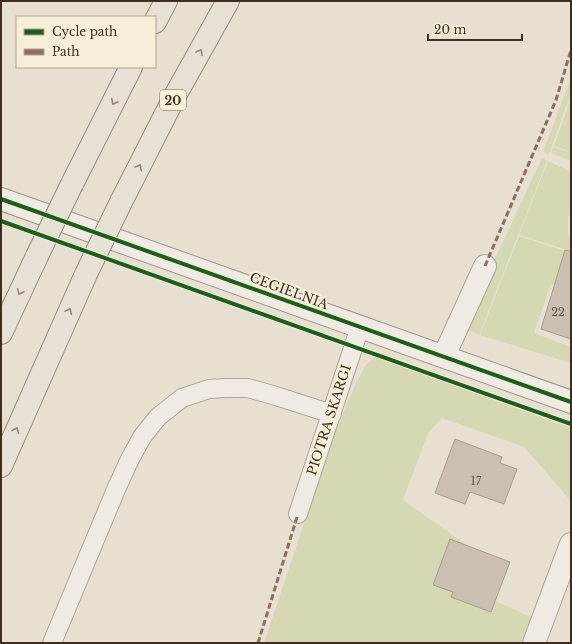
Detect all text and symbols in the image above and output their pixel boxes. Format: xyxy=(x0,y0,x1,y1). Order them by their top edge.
legend xyxy=(16,16,156,68)
scale bar xyxy=(428,16,522,42)
text: 20 m xyxy=(434,22,466,37)
text: Cycle path xyxy=(52,24,117,39)
text: Path xyxy=(52,44,80,59)
one-way arrow xyxy=(195,49,202,56)
road number: 20 xyxy=(160,90,186,110)
one-way arrow xyxy=(111,98,118,105)
one-way arrow xyxy=(134,164,142,171)
street label: CEGIELNIA xyxy=(247,269,332,313)
one-way arrow xyxy=(17,288,25,295)
house number: 22 xyxy=(551,305,565,319)
one-way arrow xyxy=(64,308,72,316)
street label: PIOTRA SKARGI xyxy=(303,362,355,478)
one-way arrow xyxy=(12,427,20,434)
house number: 17 xyxy=(471,474,482,488)

